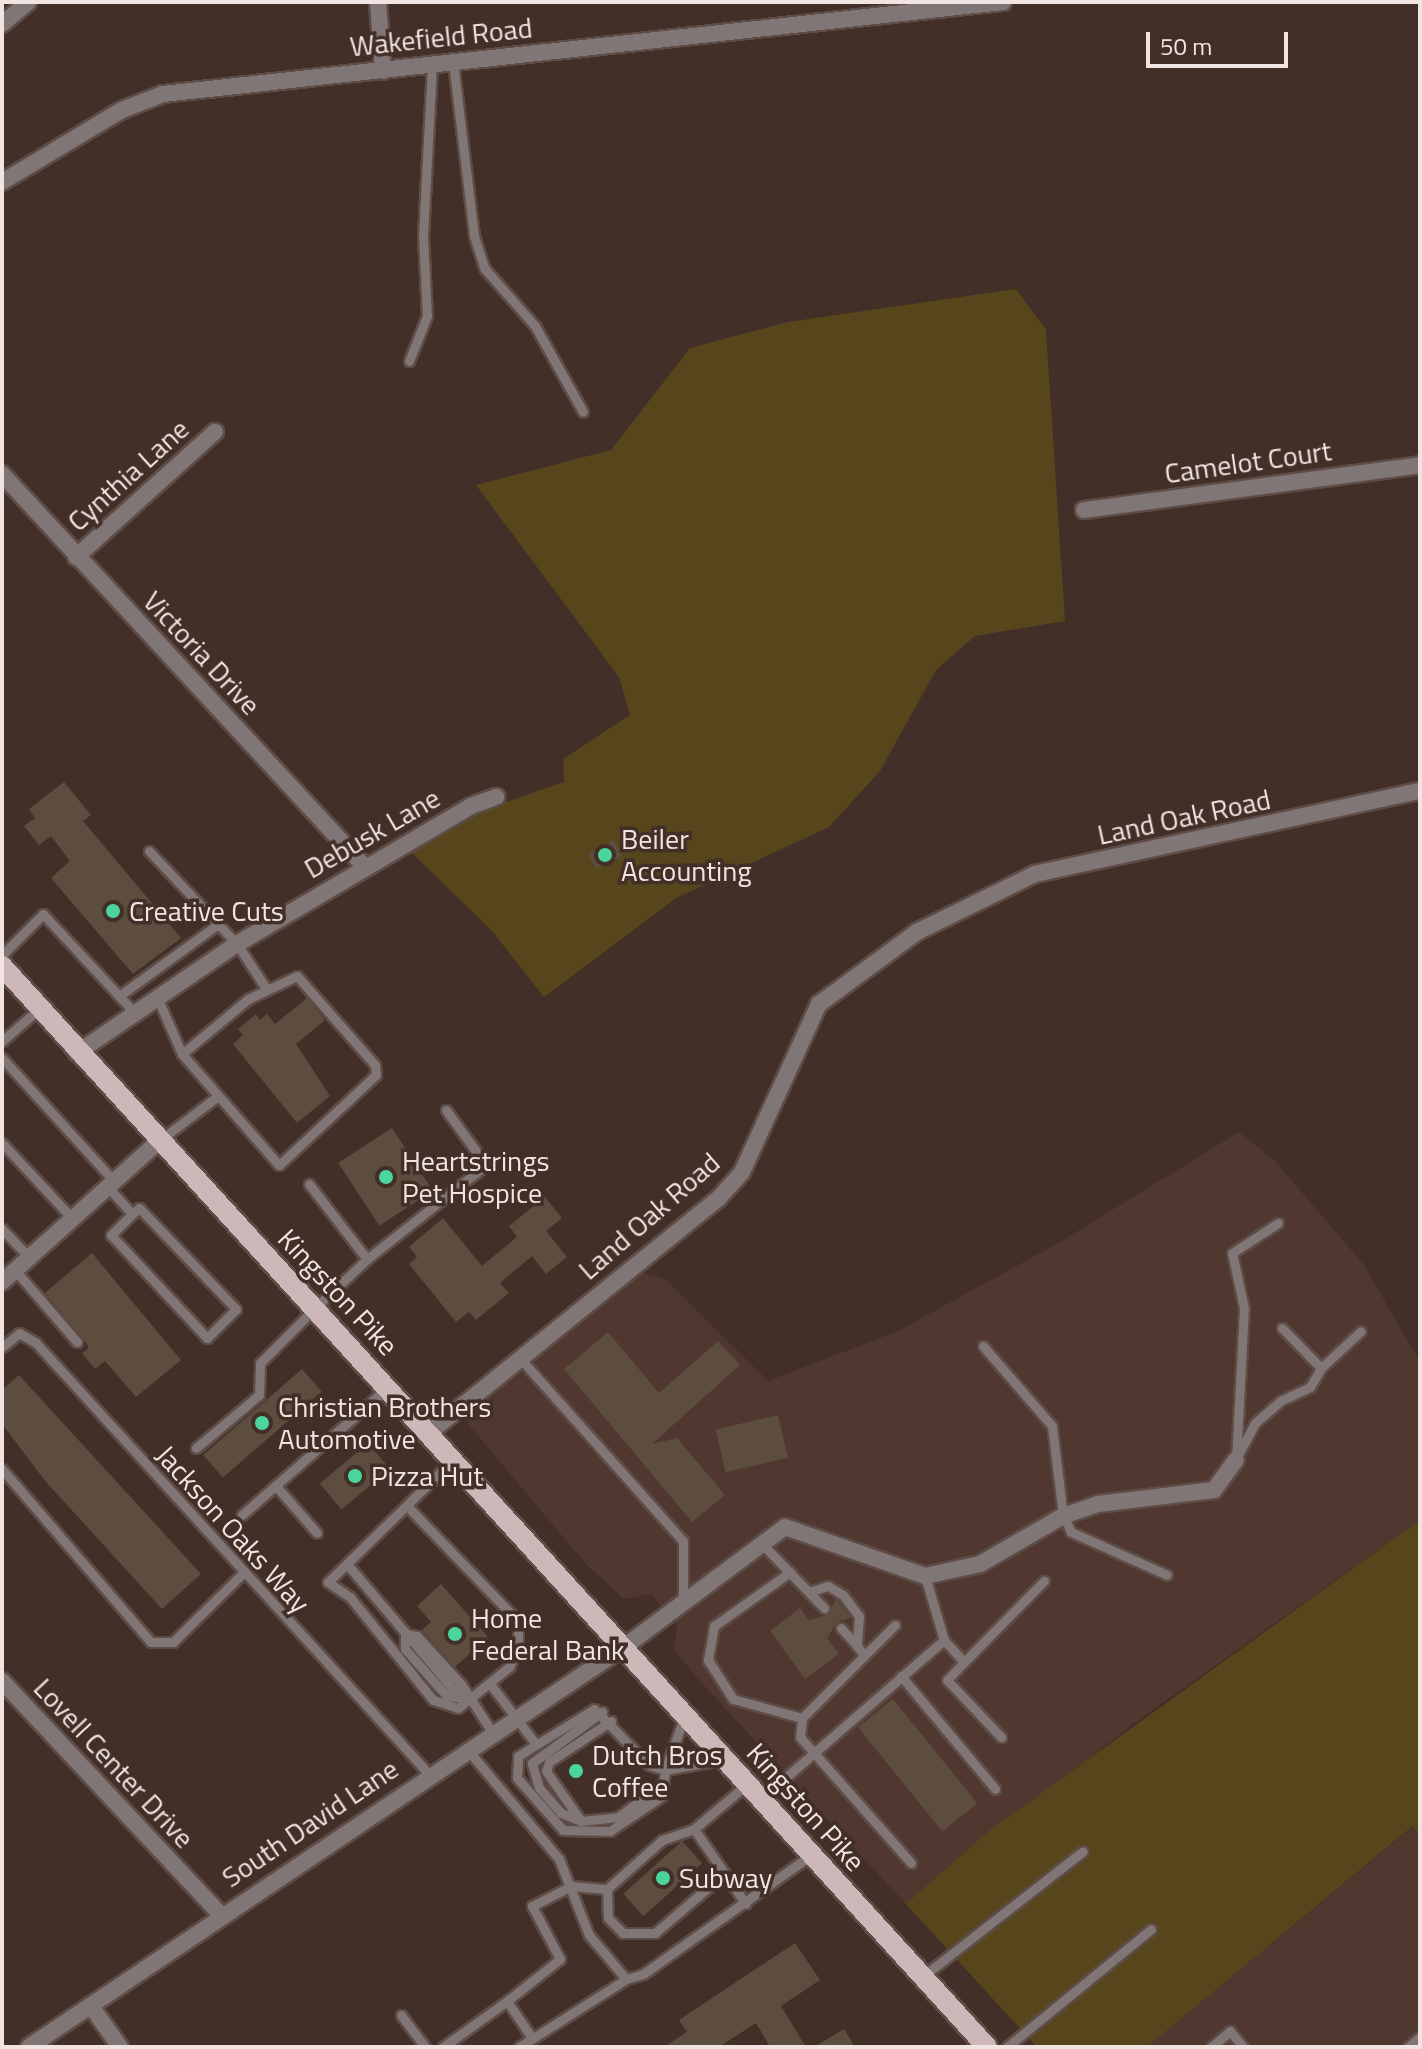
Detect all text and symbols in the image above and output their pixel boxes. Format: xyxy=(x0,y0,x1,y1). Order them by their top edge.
street label: Wakefield Road xyxy=(348,11,534,63)
scale bar xyxy=(1150,16,1292,66)
text: 50 m xyxy=(1160,28,1212,64)
street label: Cynthia Lane xyxy=(61,412,195,538)
street label: Camelot Court xyxy=(1162,434,1334,490)
street label: Victoria Drive xyxy=(136,584,268,722)
street label: Debusk Lane xyxy=(298,781,446,885)
street label: Land Oak Road xyxy=(1094,782,1274,852)
place label: Beiler Accounting xyxy=(621,822,752,888)
marker: Beiler Accounting xyxy=(596,846,614,864)
place label: Creative Cuts xyxy=(129,894,284,928)
marker: Creative Cuts xyxy=(104,902,122,920)
place label: Heartstrings Pet Hospice xyxy=(402,1144,550,1210)
street label: Land Oak Road xyxy=(572,1146,726,1286)
marker: Heartstrings Pet Hospice xyxy=(377,1168,395,1186)
street label: Kingston Pike xyxy=(271,1222,405,1362)
place label: Christian Brothers Automotive xyxy=(278,1390,491,1456)
marker: Christian Brothers Automotive xyxy=(253,1414,271,1432)
street label: Jackson Oaks Way xyxy=(149,1438,317,1620)
place label: Pizza Hut xyxy=(371,1459,483,1493)
marker: Pizza Hut xyxy=(346,1467,364,1485)
place label: Home Federal Bank xyxy=(471,1601,624,1667)
marker: Home Federal Bank xyxy=(446,1625,464,1643)
street label: Lovell Center Drive xyxy=(27,1671,201,1855)
street label: Kingston Pike xyxy=(740,1736,872,1878)
place label: Dutch Bros Coffee xyxy=(592,1738,723,1804)
street label: South David Lane xyxy=(216,1752,404,1894)
marker: Dutch Bros Coffee xyxy=(567,1762,585,1780)
place label: Subway xyxy=(679,1861,772,1895)
marker: Subway xyxy=(654,1869,672,1887)

